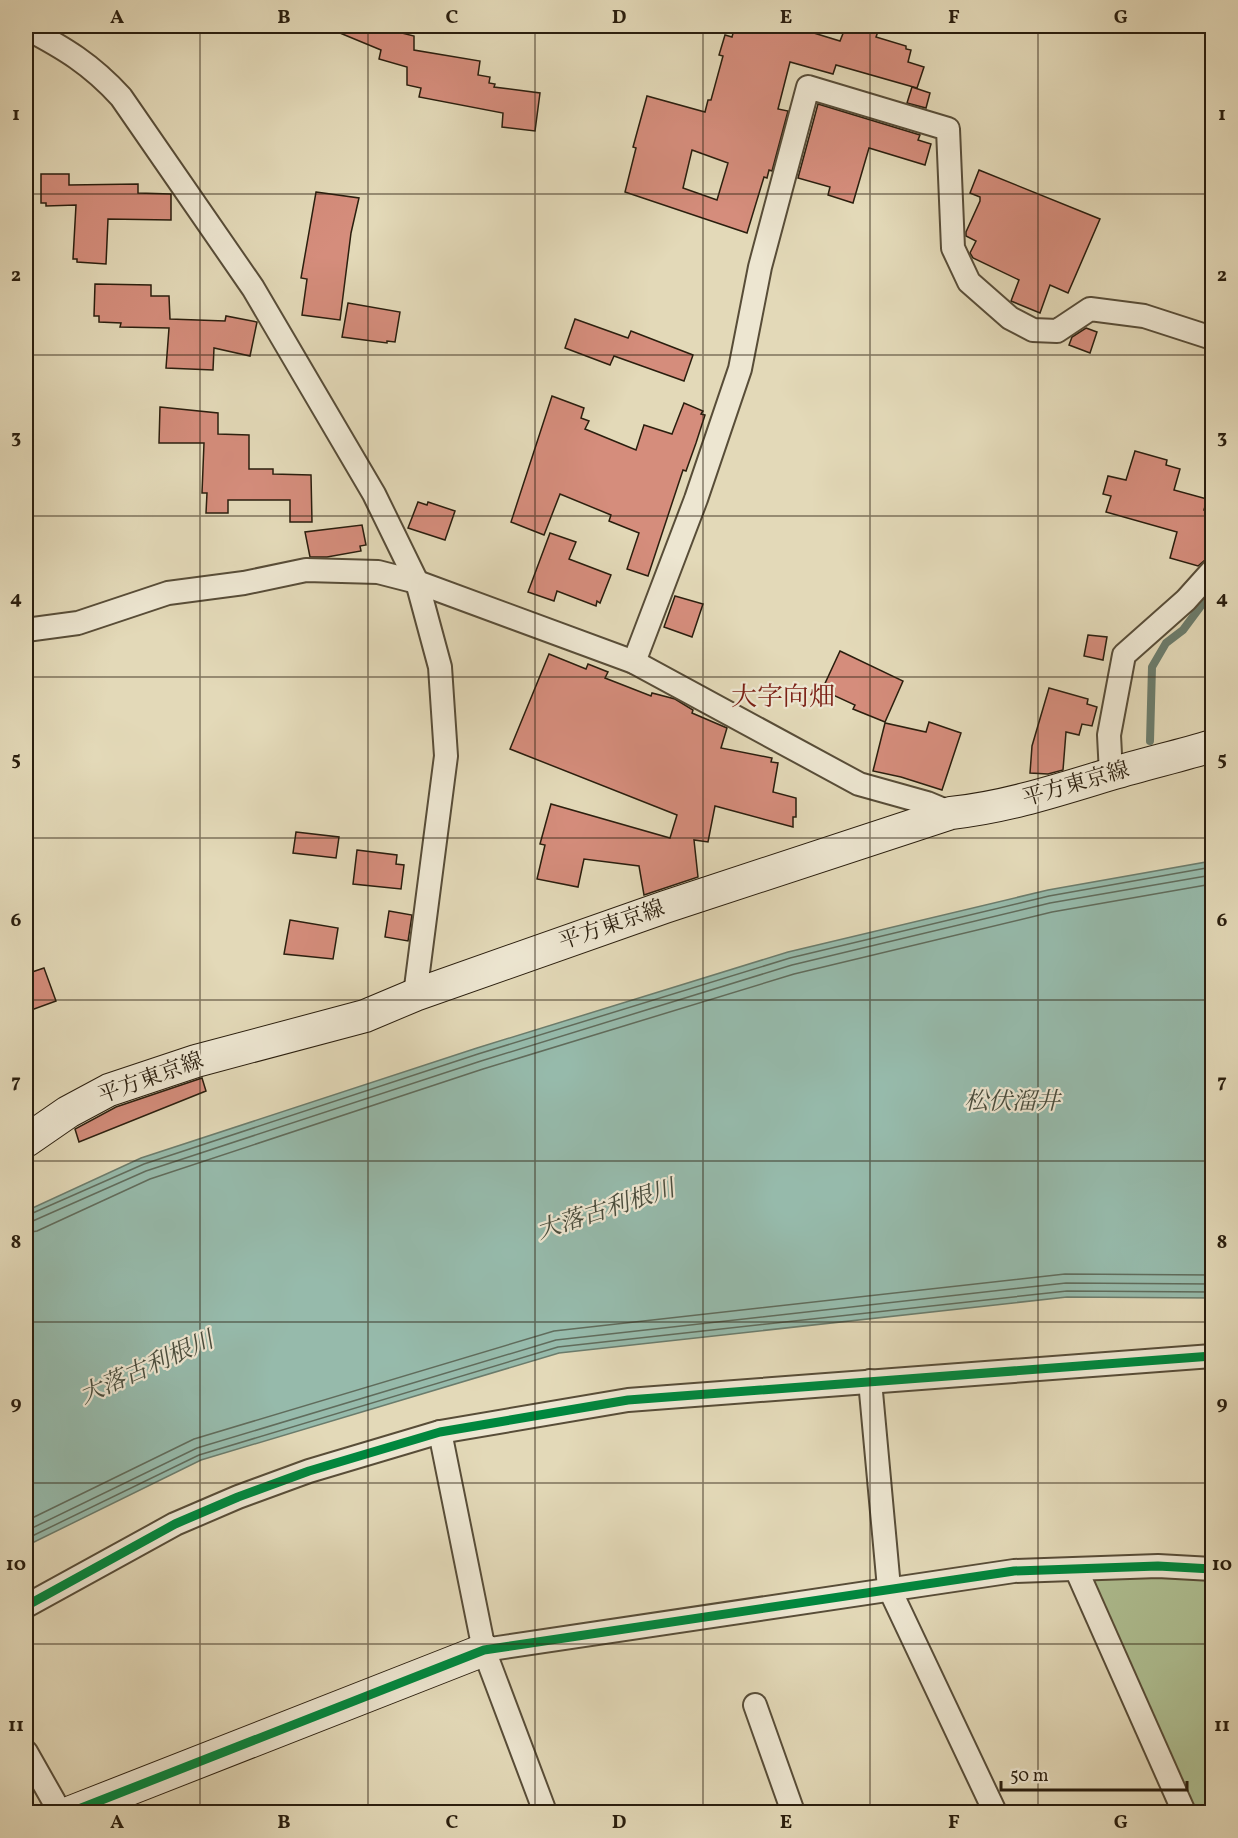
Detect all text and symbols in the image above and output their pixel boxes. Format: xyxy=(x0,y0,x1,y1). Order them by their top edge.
text: A xyxy=(110,4,124,32)
text: B xyxy=(277,4,291,32)
text: C xyxy=(446,4,459,32)
text: D xyxy=(612,4,626,32)
text: E xyxy=(780,4,792,32)
text: F xyxy=(948,4,960,32)
text: G xyxy=(1114,4,1128,32)
text: 1 xyxy=(12,101,20,129)
text: 1 xyxy=(1218,101,1226,129)
text: 2 xyxy=(11,262,21,290)
text: 2 xyxy=(1217,262,1227,290)
text: 3 xyxy=(11,424,21,452)
text: 3 xyxy=(1217,424,1227,452)
text: 4 xyxy=(10,585,22,613)
text: 4 xyxy=(1216,585,1228,613)
district label: 大字向畑 xyxy=(731,680,835,716)
text: 5 xyxy=(11,746,21,774)
text: 5 xyxy=(1217,746,1227,774)
street label: 平方東京線 xyxy=(1019,755,1133,815)
street label: 平方東京線 xyxy=(555,893,669,959)
text: 6 xyxy=(11,907,22,935)
text: 6 xyxy=(1217,907,1228,935)
street label: 平方東京線 xyxy=(94,1046,208,1112)
text: 7 xyxy=(11,1068,21,1096)
text: 7 xyxy=(1217,1068,1227,1096)
water label: 松伏溜井 xyxy=(964,1086,1062,1120)
water label: 大落古利根川 xyxy=(532,1172,683,1249)
text: 8 xyxy=(11,1229,21,1257)
text: 8 xyxy=(1217,1229,1227,1257)
water label: 大落古利根川 xyxy=(74,1323,222,1414)
text: 9 xyxy=(10,1390,22,1418)
text: 9 xyxy=(1216,1390,1228,1418)
text: 10 xyxy=(6,1551,26,1579)
text: 10 xyxy=(1212,1551,1232,1579)
text: 11 xyxy=(8,1712,24,1740)
text: 11 xyxy=(1214,1712,1230,1740)
scale bar xyxy=(1001,1754,1187,1792)
text: 50 m xyxy=(1010,1764,1049,1789)
text: A xyxy=(110,1809,124,1837)
text: B xyxy=(277,1809,291,1837)
text: C xyxy=(446,1809,459,1837)
text: D xyxy=(612,1809,626,1837)
text: E xyxy=(780,1809,792,1837)
text: F xyxy=(948,1809,960,1837)
text: G xyxy=(1114,1809,1128,1837)

